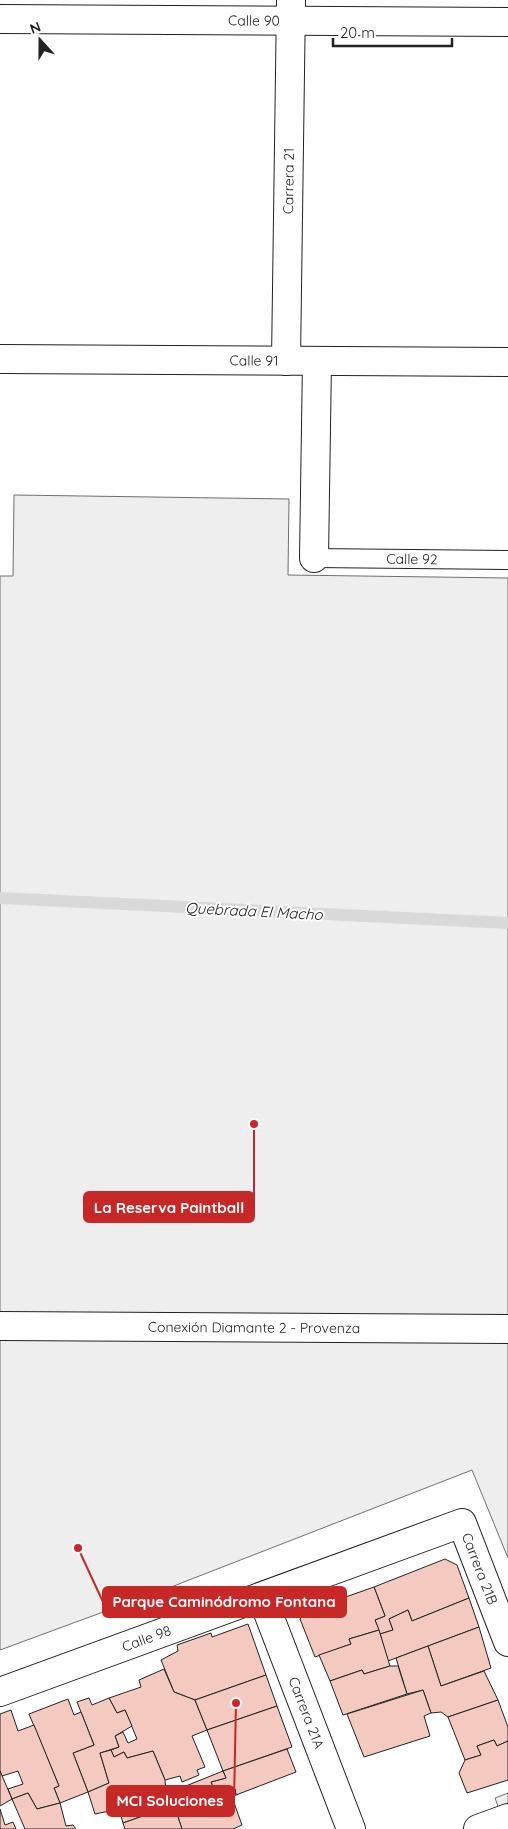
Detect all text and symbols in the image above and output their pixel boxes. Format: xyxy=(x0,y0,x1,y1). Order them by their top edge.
street label: Calle 90 xyxy=(228,11,280,30)
north arrow xyxy=(15,15,65,65)
scale bar xyxy=(333,15,452,47)
text: N xyxy=(27,18,43,38)
text: 20 m xyxy=(340,23,375,42)
street label: Carrera 21 xyxy=(279,148,298,214)
street label: Calle 91 xyxy=(230,351,278,370)
street label: Calle 92 xyxy=(386,550,438,568)
water label: Quebrada El Macho xyxy=(185,898,324,924)
callout: La Reserva Paintball xyxy=(84,1192,254,1222)
text: La Reserva Paintball xyxy=(94,1198,244,1217)
street label: Conexión Diamante 2 - Provenza xyxy=(148,1318,360,1337)
street label: Carrera 21B xyxy=(458,1530,502,1607)
callout: Parque Caminódromo Fontana xyxy=(103,1587,346,1617)
text: Parque Caminódromo Fontana xyxy=(112,1592,336,1611)
street label: Calle 98 xyxy=(119,1621,174,1656)
street label: Carrera 21A xyxy=(284,1674,328,1751)
callout: MCI Soluciones xyxy=(107,1786,234,1816)
text: MCI Soluciones xyxy=(117,1791,223,1810)

